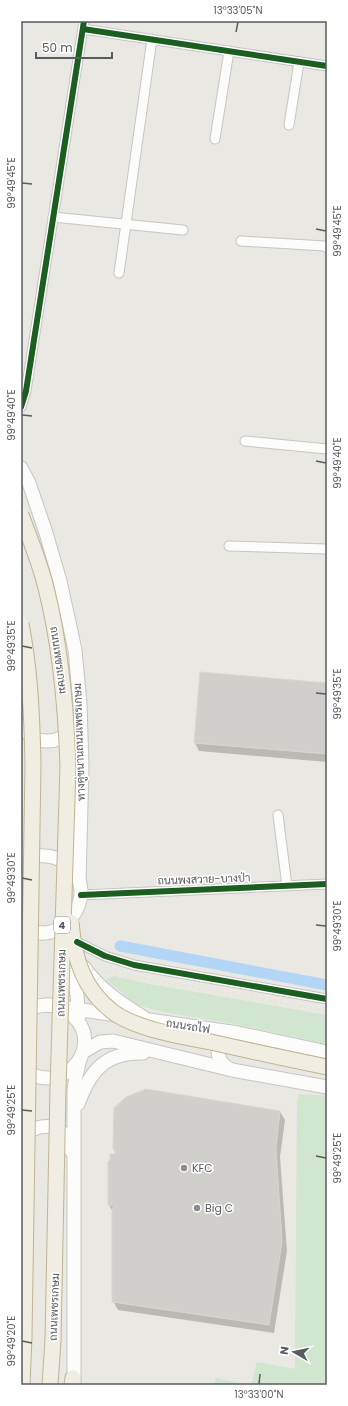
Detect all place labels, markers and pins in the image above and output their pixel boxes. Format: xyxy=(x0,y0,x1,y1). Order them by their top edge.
place label: KFC xyxy=(192,1160,213,1176)
marker: KFC xyxy=(179,1163,189,1173)
place label: Big C xyxy=(205,1200,233,1216)
marker: Big C xyxy=(192,1203,202,1213)

